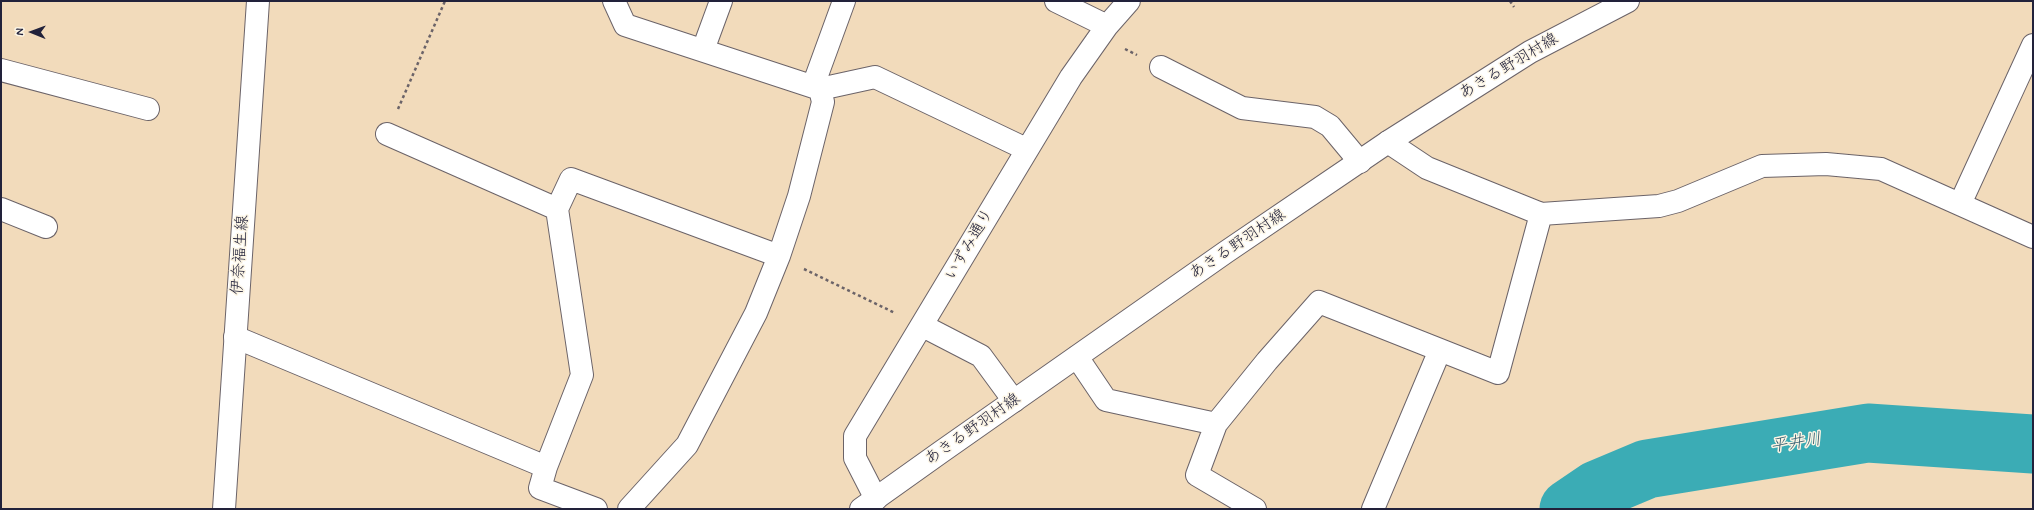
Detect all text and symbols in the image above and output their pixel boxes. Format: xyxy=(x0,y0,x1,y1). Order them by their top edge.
north arrow xyxy=(12,12,52,52)
text: N xyxy=(13,28,27,36)
street label: あきる野羽村線 xyxy=(1456,30,1562,104)
street label: いずみ通り xyxy=(942,206,998,284)
street label: あきる野羽村線 xyxy=(1186,206,1290,284)
street label: 伊奈福生線 xyxy=(229,214,253,296)
street label: あきる野羽村線 xyxy=(922,390,1024,470)
water label: 平井川 xyxy=(1769,430,1823,458)

